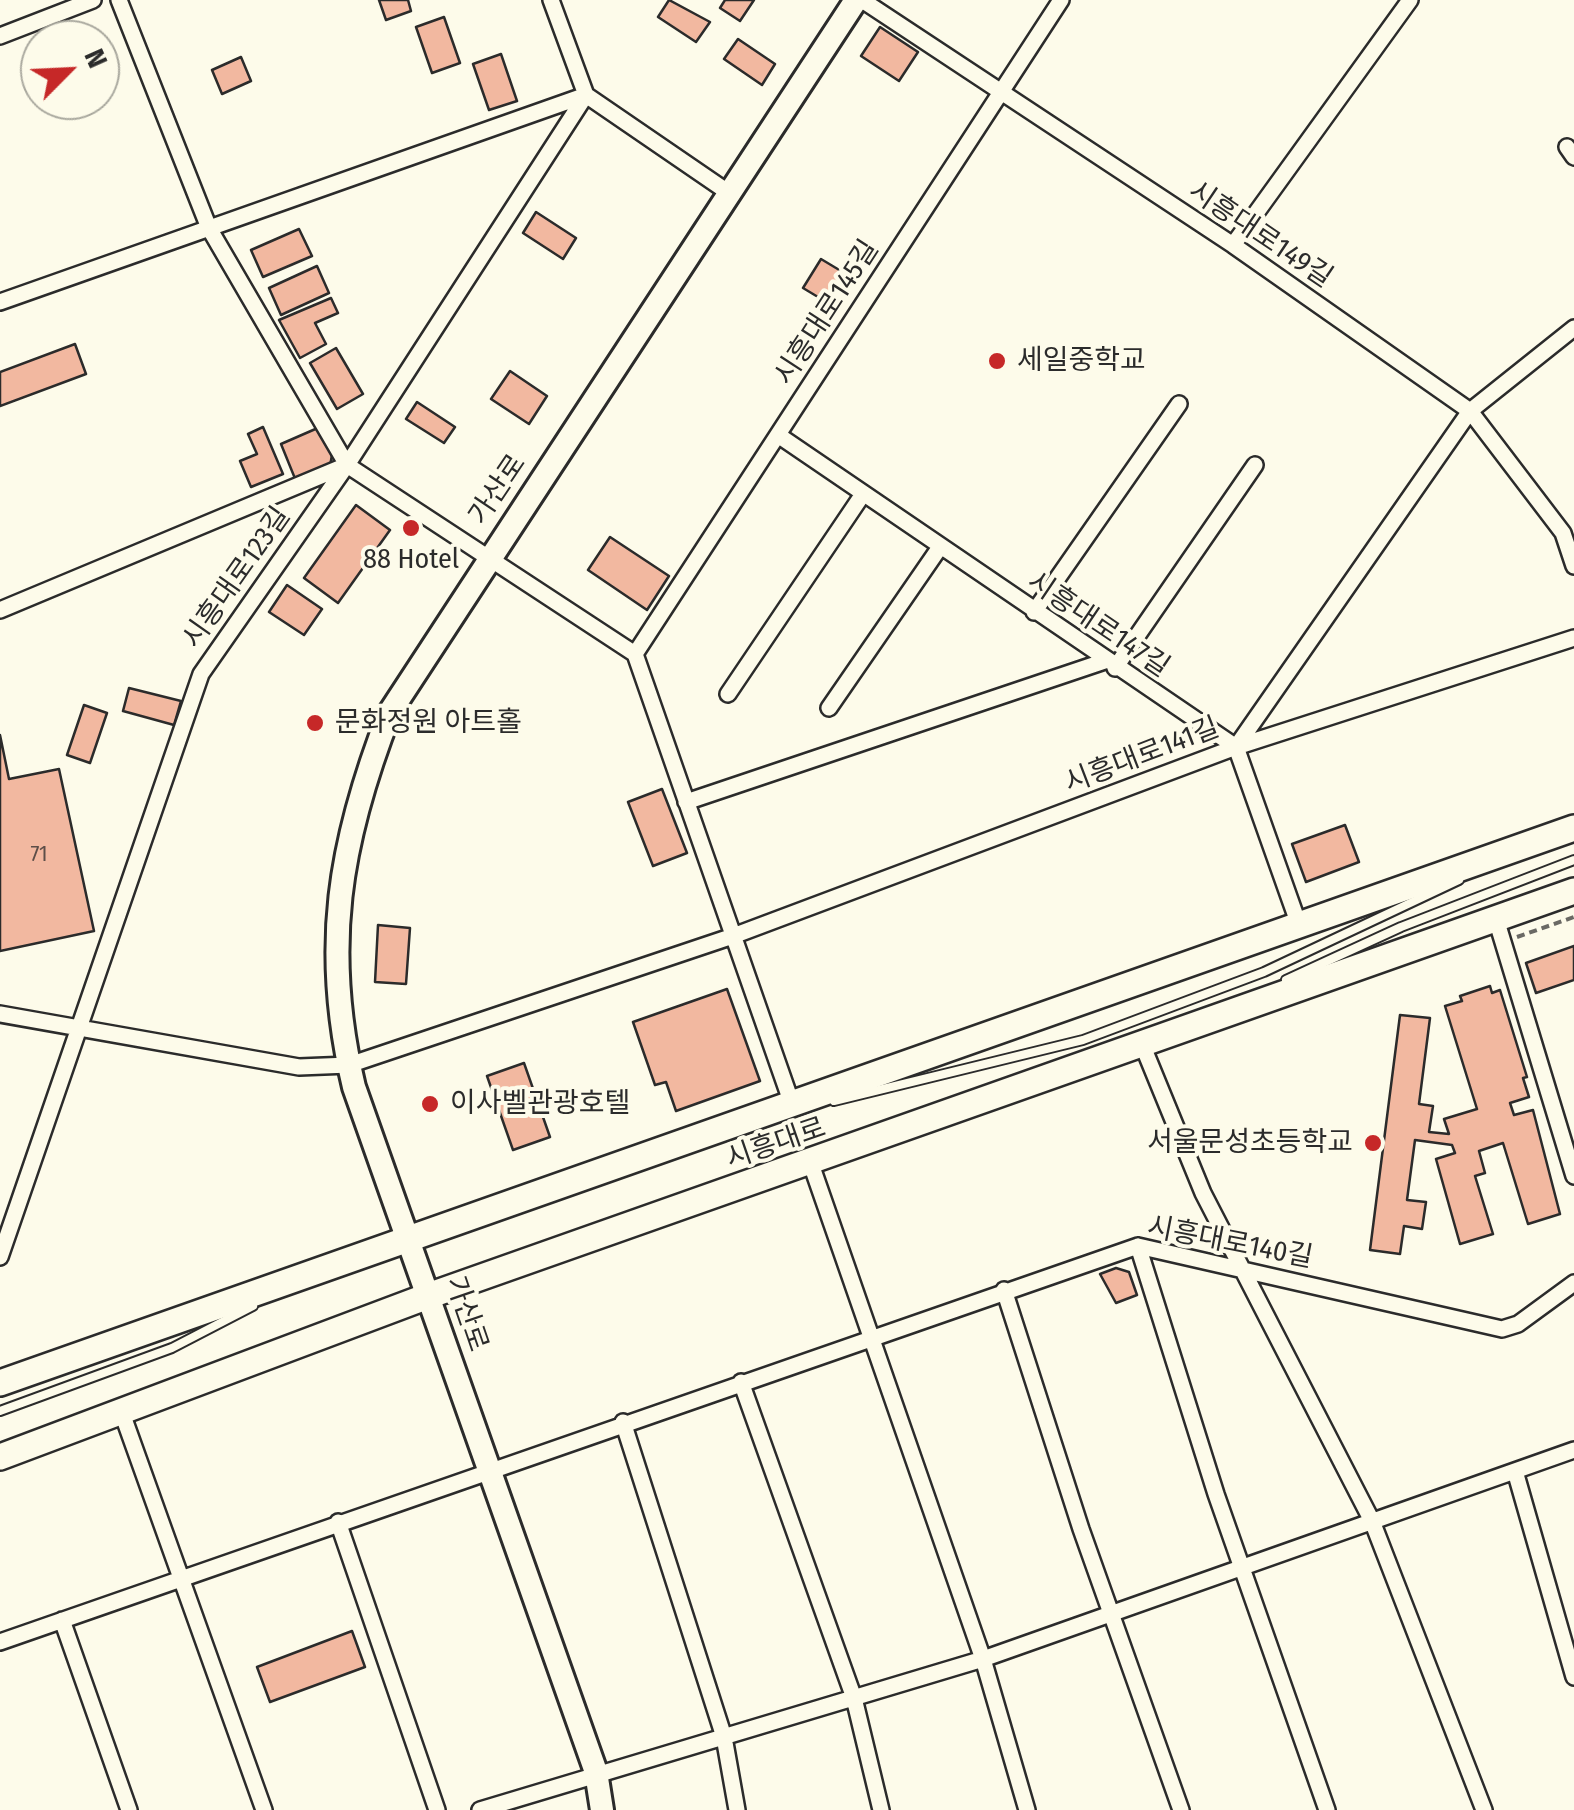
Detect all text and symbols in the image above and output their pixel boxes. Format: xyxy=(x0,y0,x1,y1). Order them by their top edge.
north arrow xyxy=(20,20,120,120)
text: N xyxy=(78,44,115,73)
street label: 시흥대로149길 xyxy=(1182,175,1338,295)
street label: 시흥대로145길 xyxy=(768,234,886,392)
place label: 세일중학교 xyxy=(1017,344,1146,378)
marker: 세일중학교 xyxy=(986,350,1008,372)
street label: 가산로 xyxy=(462,449,534,531)
street label: 시흥대로123길 xyxy=(176,501,298,655)
marker: 88 Hotel xyxy=(400,517,422,539)
place label: 88 Hotel xyxy=(363,543,459,577)
street label: 시흥대로147길 xyxy=(1021,565,1175,685)
place label: 문화정원 아트홀 xyxy=(335,706,522,740)
street label: 시흥대로141길 xyxy=(1060,711,1224,801)
marker: 문화정원 아트홀 xyxy=(304,712,326,734)
house number: 71 xyxy=(30,842,48,868)
place label: 이사벨관광호텔 xyxy=(450,1087,630,1121)
marker: 이사벨관광호텔 xyxy=(419,1093,441,1115)
street label: 시흥대로 xyxy=(722,1111,830,1177)
place label: 서울문성초등학교 xyxy=(1147,1126,1353,1160)
marker: 서울문성초등학교 xyxy=(1362,1132,1384,1154)
street label: 시흥대로140길 xyxy=(1144,1210,1316,1276)
street label: 가산로 xyxy=(438,1272,494,1356)

